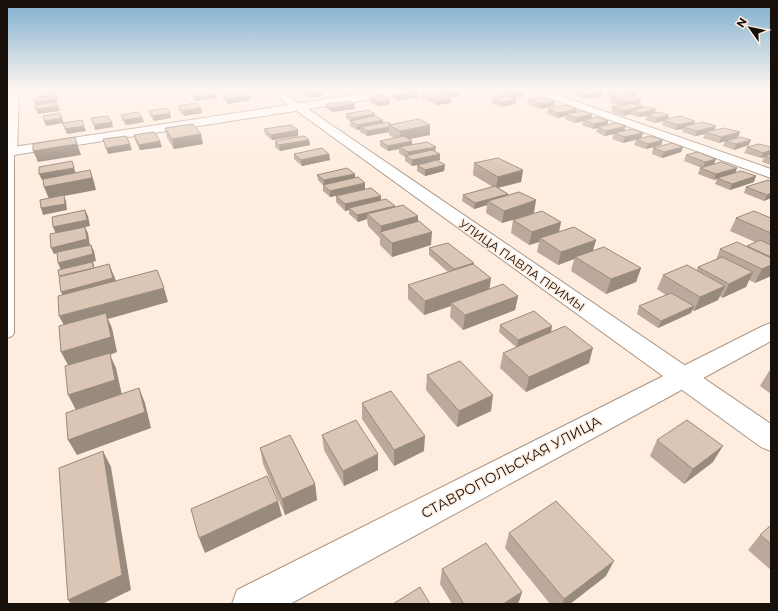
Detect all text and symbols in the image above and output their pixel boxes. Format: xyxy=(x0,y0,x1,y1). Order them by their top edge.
north arrow xyxy=(730,8,770,48)
text: N xyxy=(733,15,750,30)
street label: УЛИЦА ПАВЛА ПРИМЫ xyxy=(456,216,588,314)
street label: СТАВРОПОЛЬСКАЯ УЛИЦА xyxy=(418,411,605,522)

